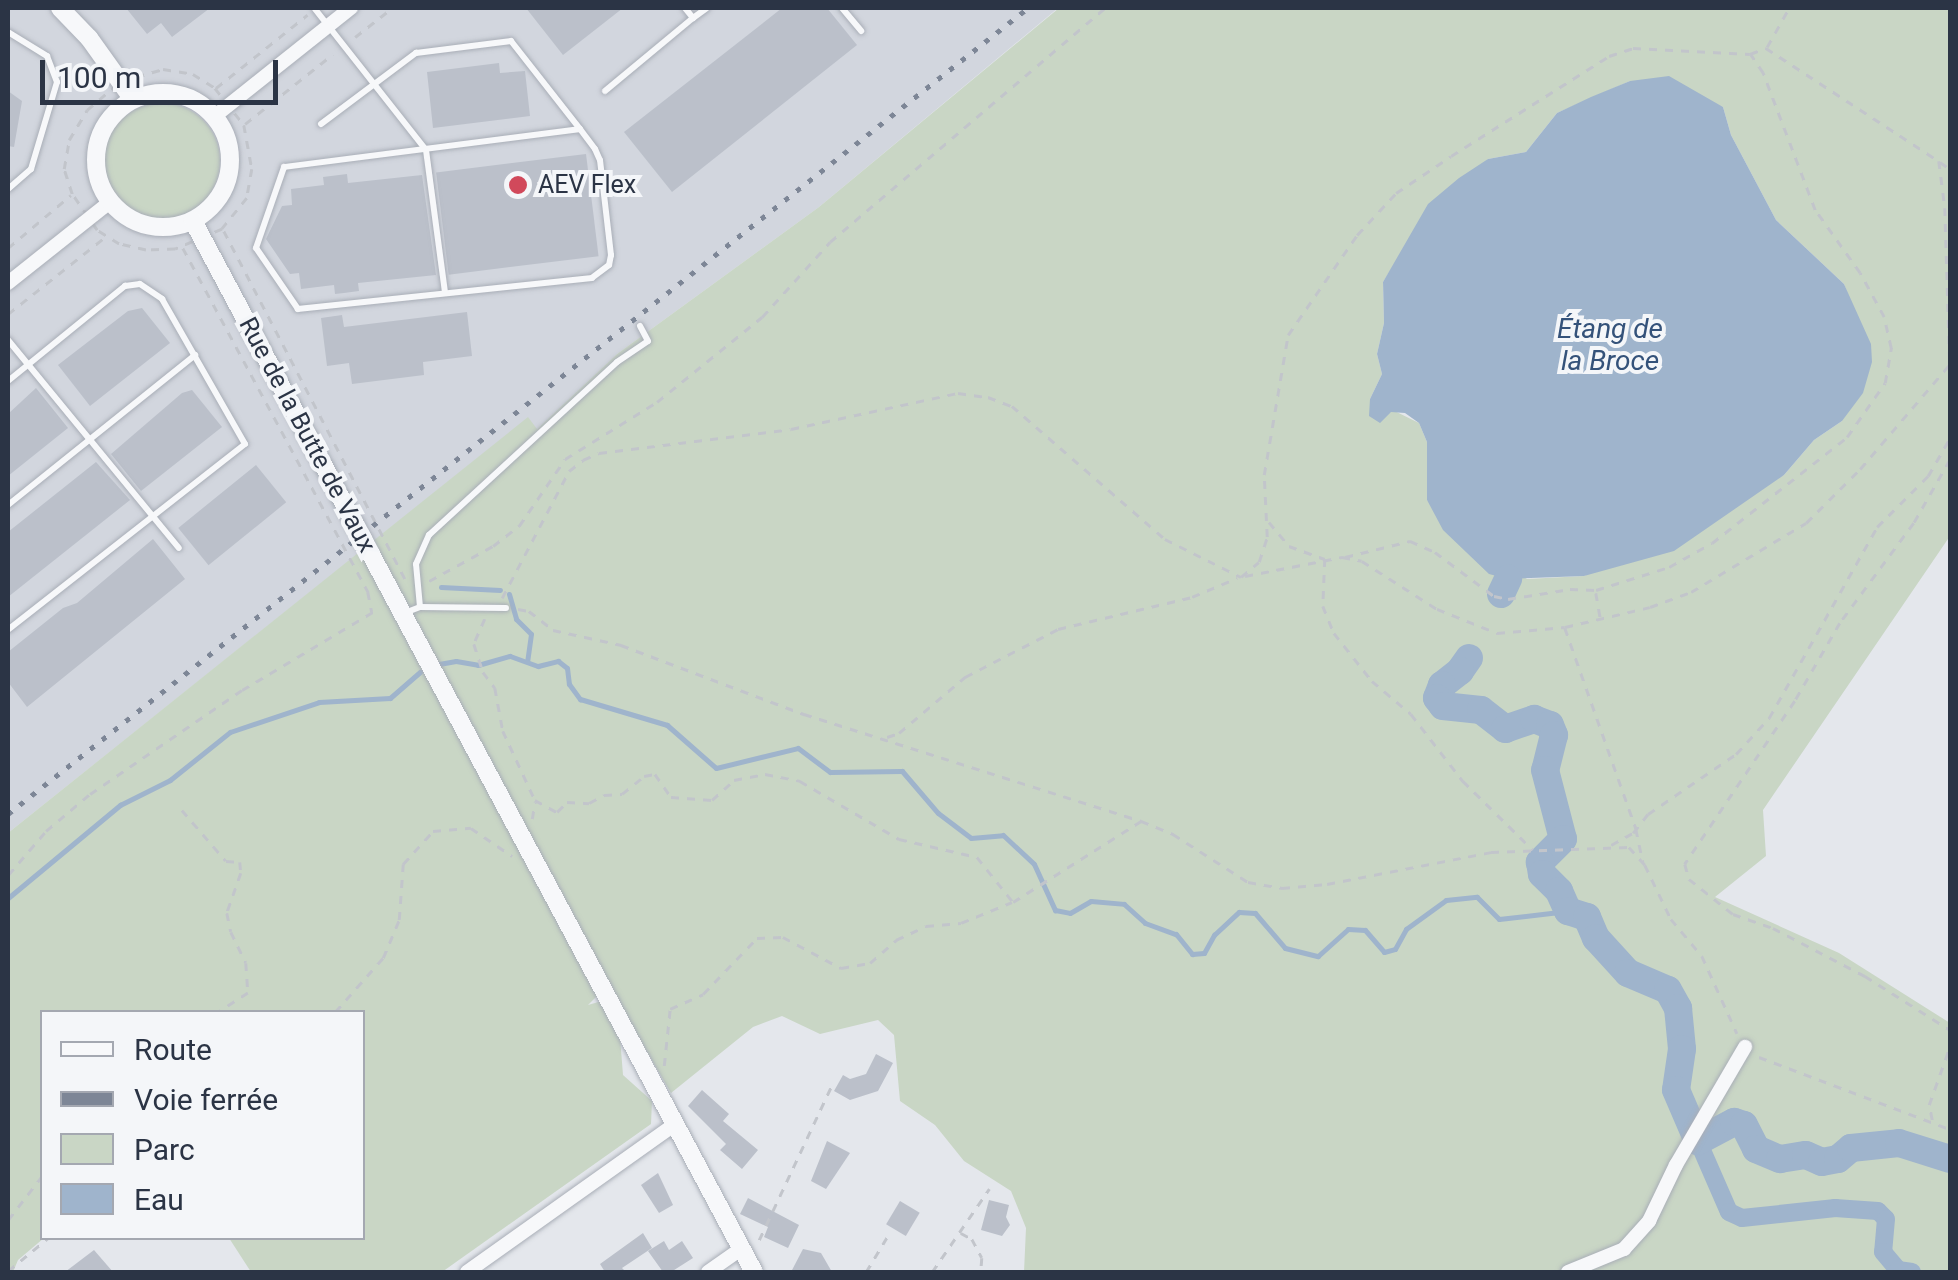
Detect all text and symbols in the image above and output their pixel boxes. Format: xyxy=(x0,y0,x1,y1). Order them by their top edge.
scale bar xyxy=(45,40,282,102)
text: 100 m xyxy=(57,60,141,95)
place label: AEV Flex xyxy=(538,170,636,200)
marker: AEV Flex xyxy=(507,174,529,196)
street label: Rue de la Butte de Vaux xyxy=(232,312,382,558)
water label: Étang de la Broce xyxy=(1557,312,1663,378)
legend xyxy=(40,1010,365,1240)
text: Route xyxy=(134,1032,212,1067)
text: Voie ferrée xyxy=(134,1082,278,1117)
text: Parc xyxy=(134,1132,195,1167)
text: Eau xyxy=(134,1182,184,1217)

